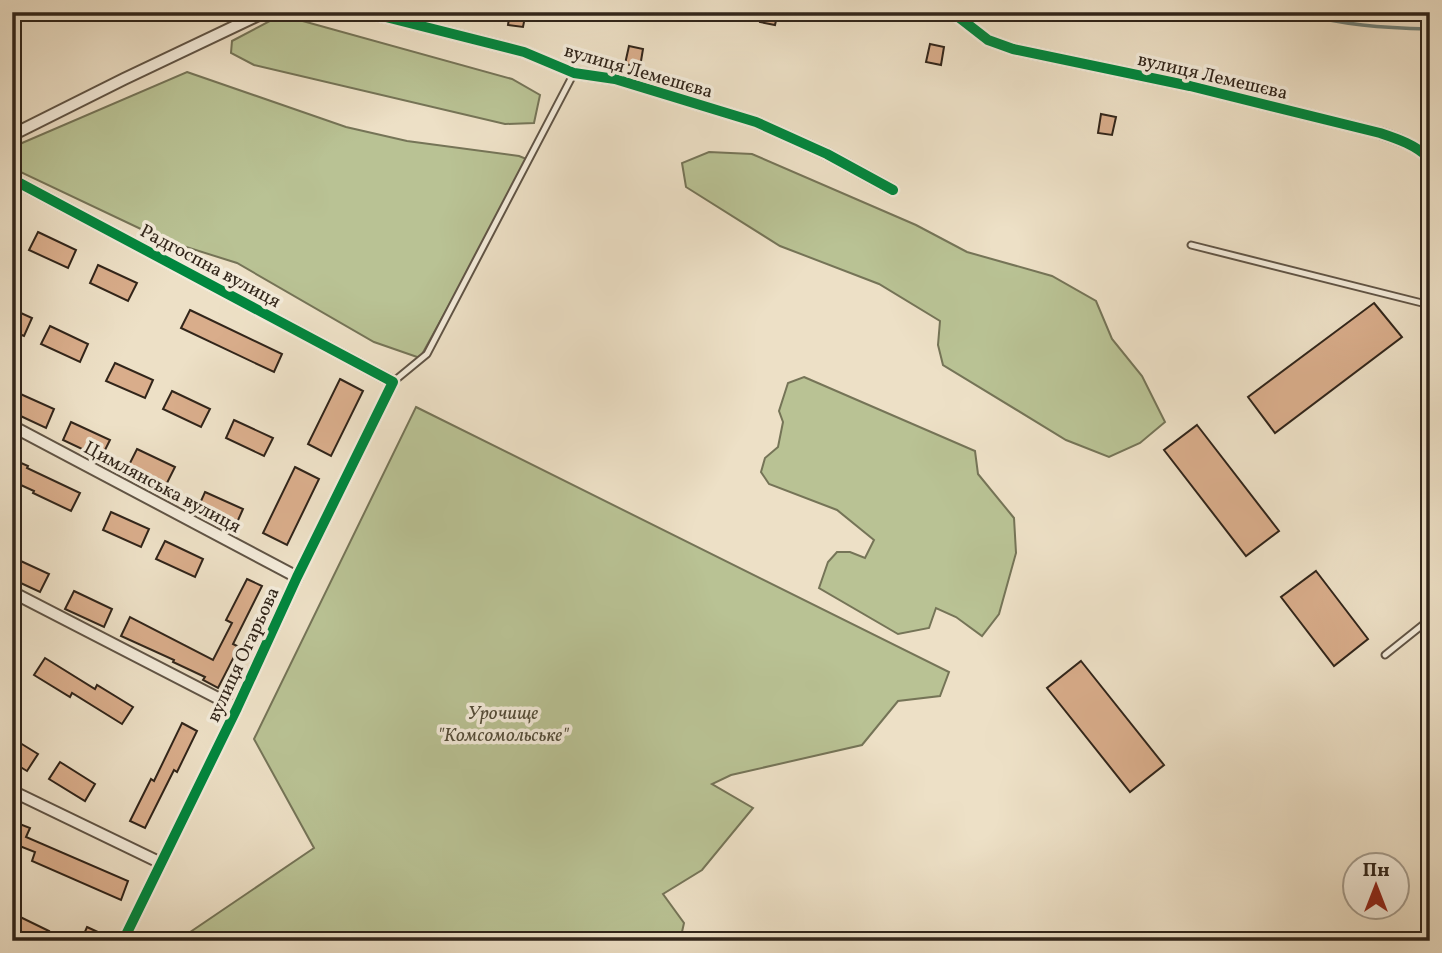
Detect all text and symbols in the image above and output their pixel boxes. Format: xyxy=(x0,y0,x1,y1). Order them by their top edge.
street label: вулиця Лемешєва xyxy=(561,38,716,106)
street label: вулиця Лемешєва xyxy=(1135,47,1290,107)
street label: Радгоспна вулиця xyxy=(135,219,285,315)
street label: Цимлянська вулиця xyxy=(79,435,245,540)
street label: вулиця Огарьова xyxy=(201,583,287,727)
park label: Урочище "Комсомольське" xyxy=(437,701,569,749)
north arrow xyxy=(1340,852,1410,922)
text: Пн xyxy=(1363,858,1389,884)

